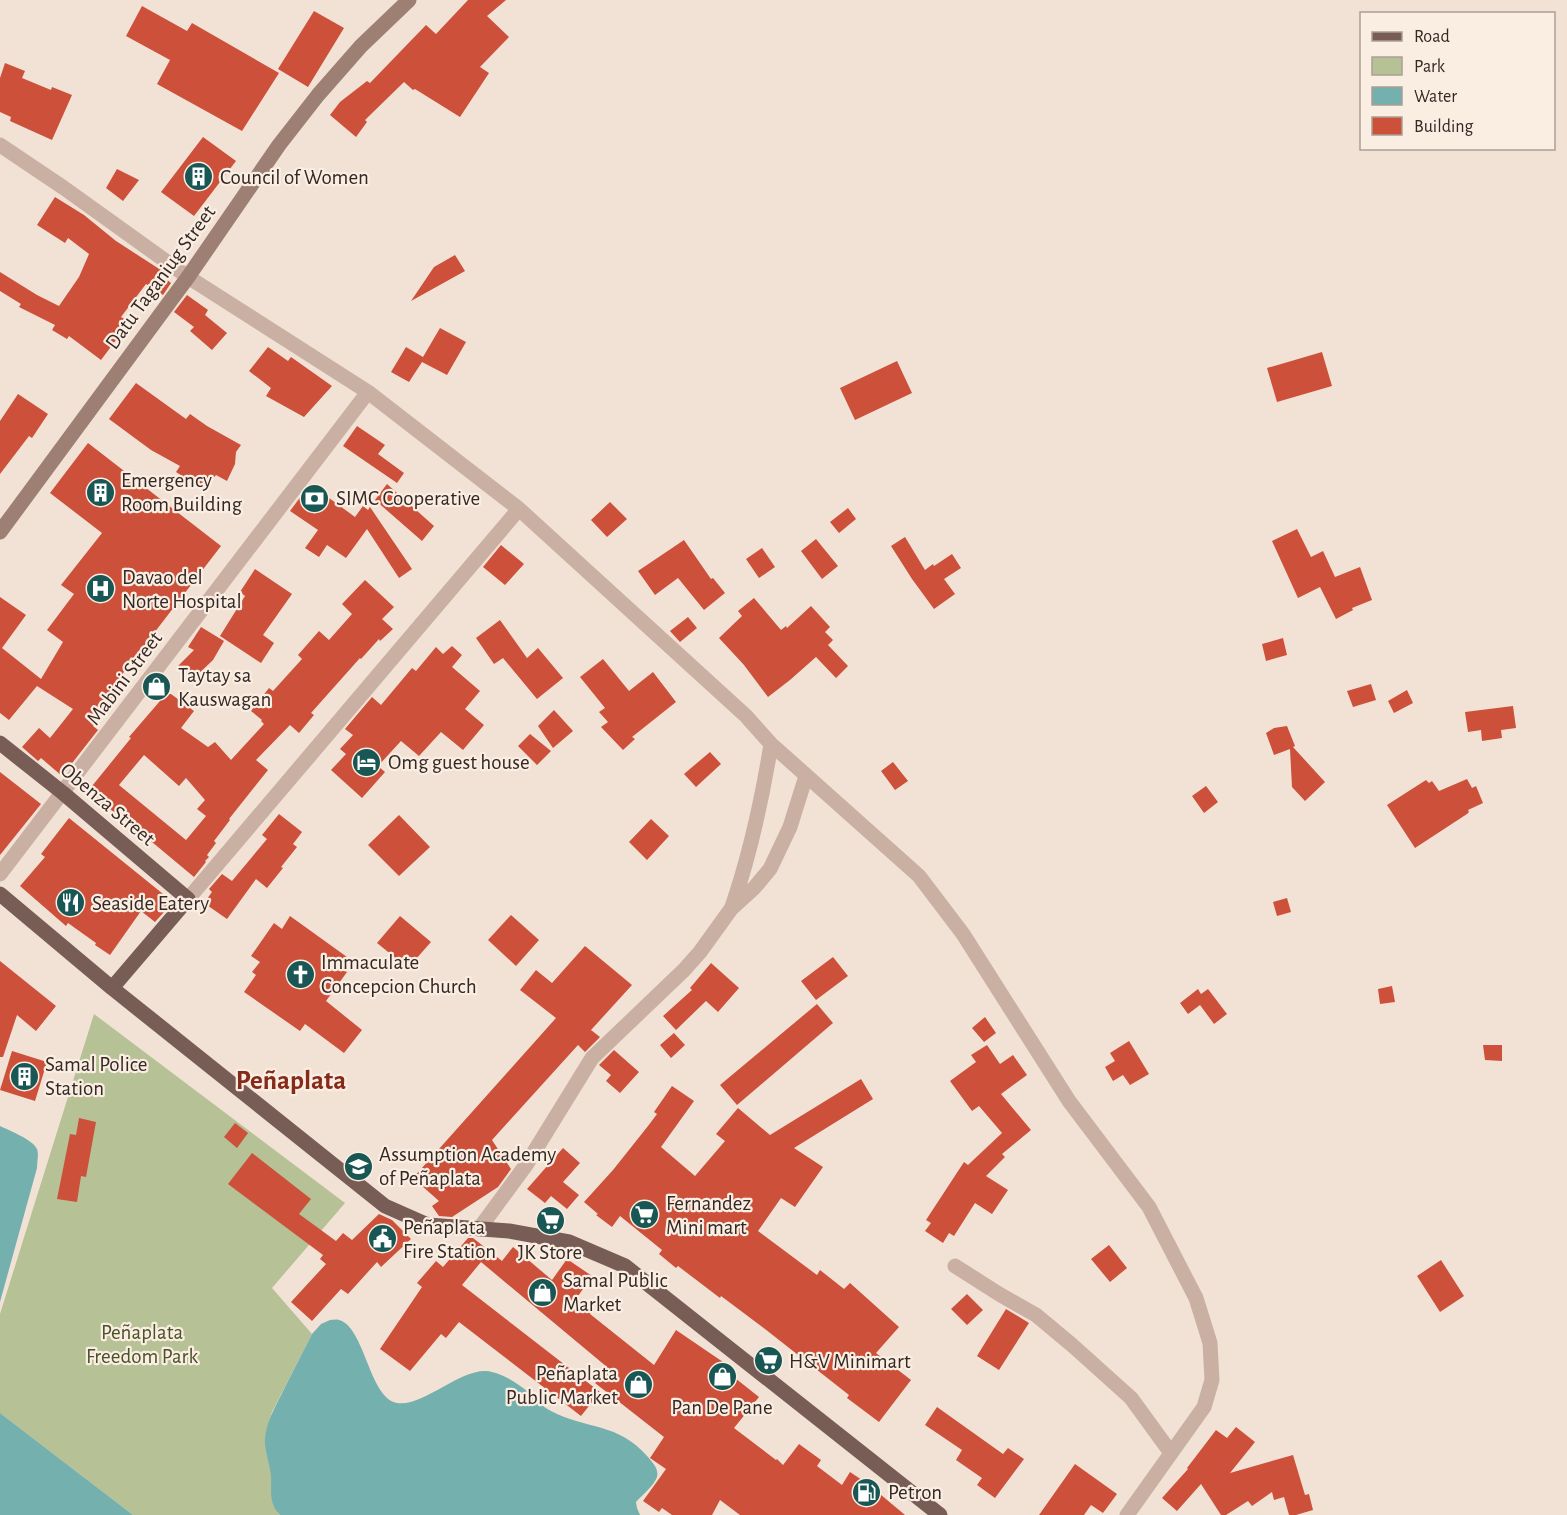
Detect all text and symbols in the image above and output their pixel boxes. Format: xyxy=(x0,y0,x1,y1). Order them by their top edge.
legend xyxy=(1360,12,1555,150)
text: Road xyxy=(1414,28,1450,46)
text: Park xyxy=(1414,58,1446,76)
text: Water xyxy=(1414,88,1457,106)
text: Building xyxy=(1414,118,1474,136)
building icon: Council of Women xyxy=(183,161,215,193)
place label: Council of Women xyxy=(220,167,369,188)
street label: Datu Taganiug Street xyxy=(101,201,220,353)
place label: Emergency Room Building xyxy=(121,470,243,515)
building icon: Emergency Room Building xyxy=(84,476,116,508)
bank icon: SIMC Cooperative xyxy=(299,482,331,514)
place label: SIMC Cooperative xyxy=(336,488,480,509)
place label: Davao del Norte Hospital xyxy=(122,567,242,612)
hospital icon: Davao del Norte Hospital xyxy=(85,573,117,605)
street label: Mabini Street xyxy=(83,628,166,729)
place label: Taytay sa Kauswagan xyxy=(178,665,271,710)
shop icon: Taytay sa Kauswagan xyxy=(141,671,173,703)
hotel icon: Omg guest house xyxy=(351,746,383,778)
place label: Omg guest house xyxy=(388,752,530,773)
street label: Obenza Street xyxy=(57,759,159,850)
restaurant icon: Seaside Eatery xyxy=(55,887,87,919)
place label: Seaside Eatery xyxy=(92,893,209,914)
place label: Immaculate Concepcion Church xyxy=(321,952,477,997)
church icon: Immaculate Concepcion Church xyxy=(284,958,316,990)
place label: Samal Police Station xyxy=(45,1054,148,1099)
building icon: Samal Police Station xyxy=(8,1060,40,1092)
district label: Peñaplata xyxy=(236,1067,346,1094)
place label: Assumption Academy of Peñaplata xyxy=(379,1144,556,1189)
school or university icon: Assumption Academy of Peñaplata xyxy=(342,1150,374,1182)
place label: Fernandez Mini mart xyxy=(666,1193,751,1238)
supermarket icon: Fernandez Mini mart xyxy=(629,1199,661,1231)
supermarket icon: JK Store xyxy=(534,1205,566,1237)
place label: Peñaplata Fire Station xyxy=(403,1217,496,1262)
public building icon: Peñaplata Fire Station xyxy=(366,1223,398,1255)
place label: JK Store xyxy=(518,1242,582,1263)
place label: Samal Public Market xyxy=(563,1270,668,1315)
shop icon: Samal Public Market xyxy=(526,1276,558,1308)
park label: Peñaplata Freedom Park xyxy=(86,1322,198,1367)
supermarket icon: H&V Minimart xyxy=(752,1345,784,1377)
place label: H&V Minimart xyxy=(789,1351,911,1372)
shop icon: Pan De Pane xyxy=(706,1360,738,1392)
place label: Peñaplata Public Market xyxy=(506,1363,618,1408)
shop icon: Peñaplata Public Market xyxy=(623,1369,655,1401)
place label: Pan De Pane xyxy=(671,1397,773,1418)
fuel station icon: Petron xyxy=(851,1476,883,1508)
place label: Petron xyxy=(888,1482,942,1503)

